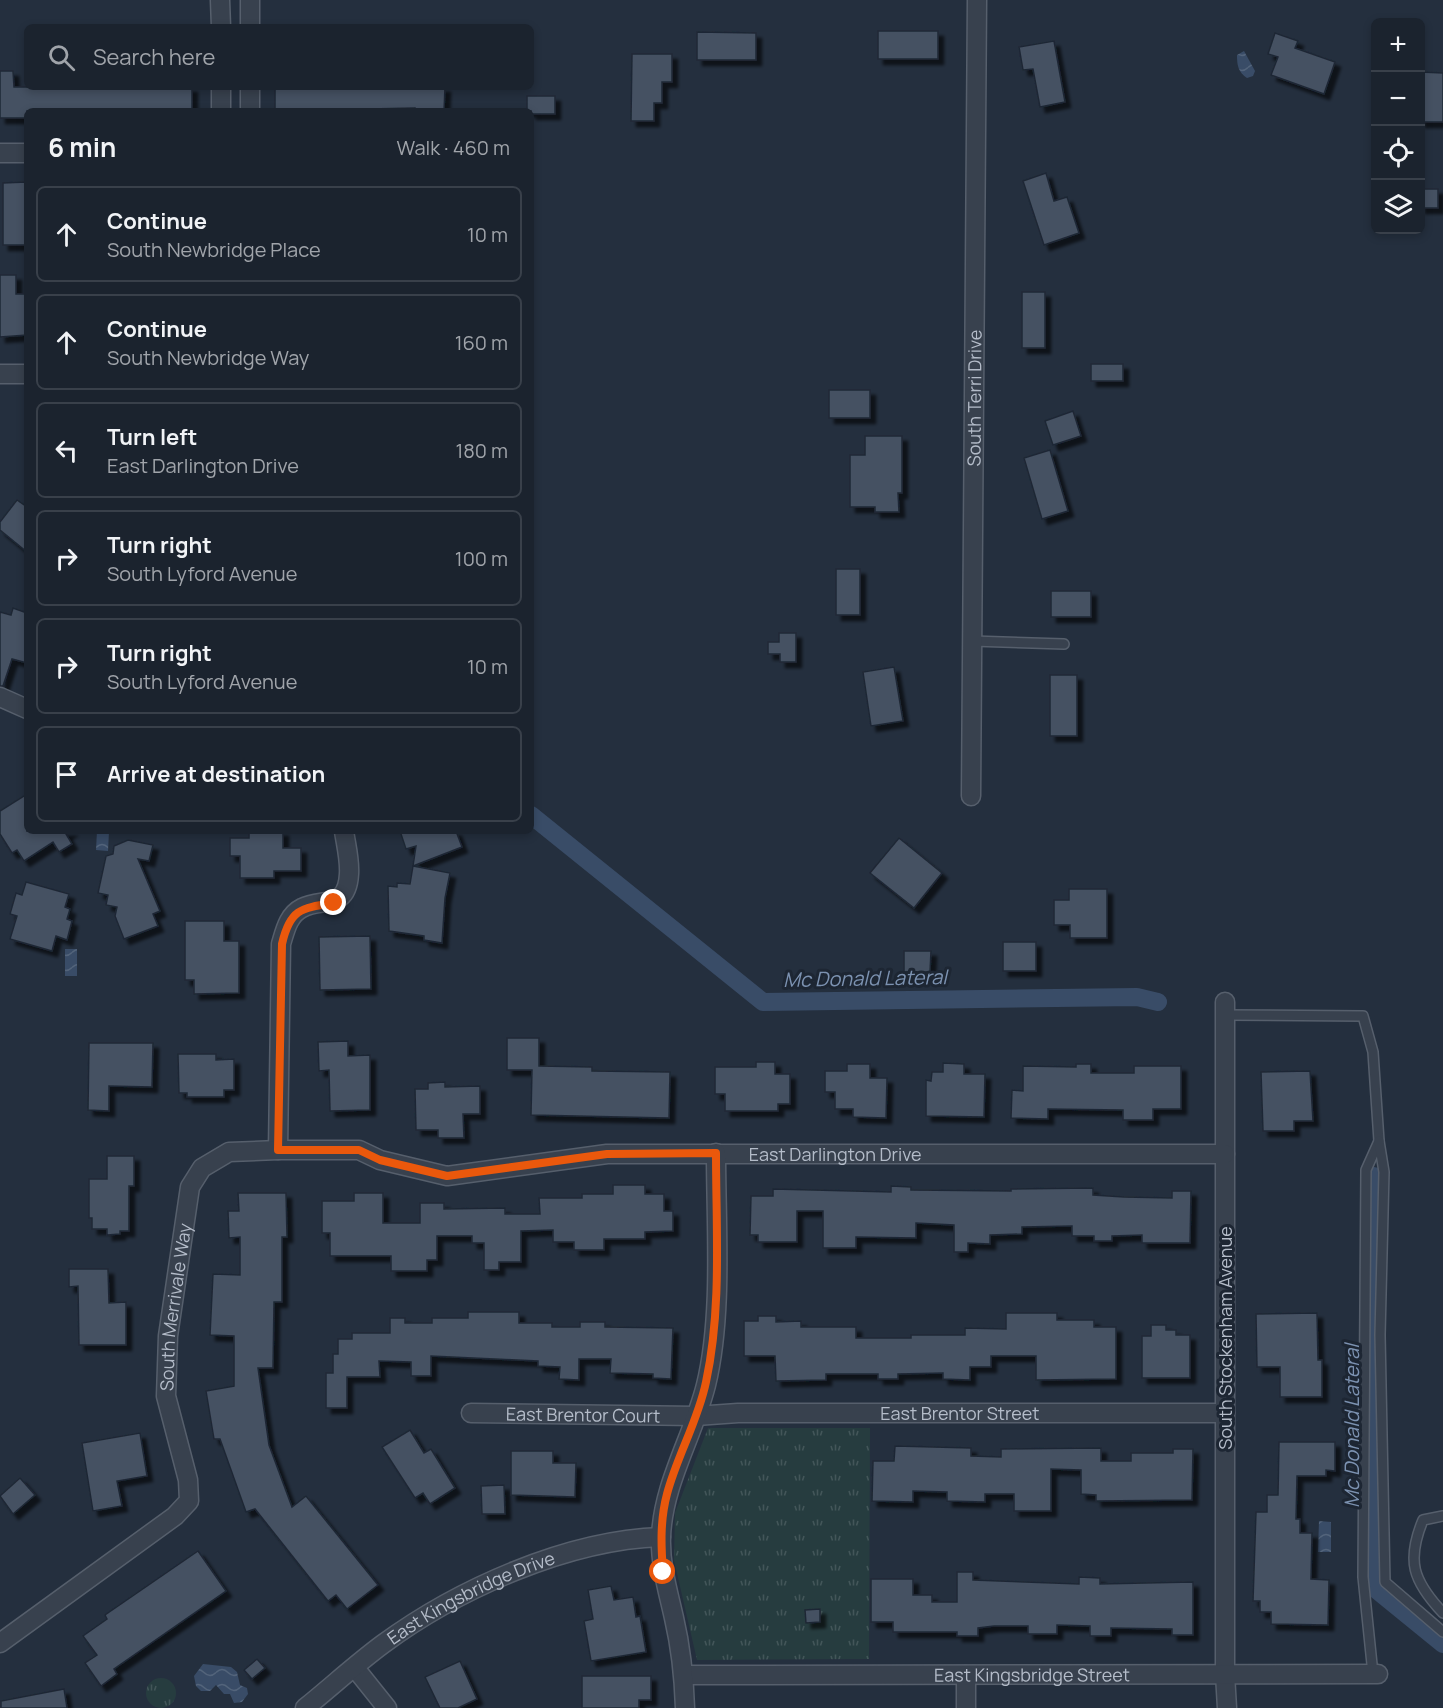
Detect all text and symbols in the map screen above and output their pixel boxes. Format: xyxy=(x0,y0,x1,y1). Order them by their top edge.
map controls xyxy=(1371,18,1425,234)
button: + xyxy=(1371,18,1425,72)
search box xyxy=(24,24,534,90)
icon: search xyxy=(45,41,78,74)
text: Search here xyxy=(93,42,215,72)
button: − xyxy=(1371,72,1425,126)
button: locate xyxy=(1371,126,1425,180)
text: 6 min xyxy=(48,129,116,165)
text: Walk · 460 m xyxy=(397,134,510,161)
button: layers xyxy=(1371,180,1425,234)
text: Continue xyxy=(107,206,207,236)
icon: ahead xyxy=(50,218,83,251)
text: 10 m xyxy=(467,221,508,248)
text: South Newbridge Place xyxy=(107,236,321,263)
text: Continue xyxy=(107,314,207,344)
icon: ahead xyxy=(50,326,83,359)
text: 160 m xyxy=(455,329,508,356)
street label: South Terri Drive xyxy=(961,330,987,466)
text: South Newbridge Way xyxy=(107,344,309,371)
text: Turn left xyxy=(107,422,197,452)
icon: left xyxy=(50,434,83,467)
text: 180 m xyxy=(455,437,508,464)
text: East Darlington Drive xyxy=(107,452,299,479)
text: Turn right xyxy=(107,530,212,560)
icon: right xyxy=(50,542,83,575)
text: 100 m xyxy=(455,545,508,572)
text: South Lyford Avenue xyxy=(107,560,297,587)
text: Turn right xyxy=(107,638,212,668)
icon: right xyxy=(50,650,83,683)
text: 10 m xyxy=(467,653,508,680)
text: South Lyford Avenue xyxy=(107,668,297,695)
icon: arrive xyxy=(50,758,83,791)
text: Arrive at destination xyxy=(107,759,325,789)
route end xyxy=(320,889,346,915)
water label: Mc Donald Lateral xyxy=(783,963,949,993)
street label: East Darlington Drive xyxy=(749,1142,922,1166)
street label: South Merrivale Way xyxy=(154,1221,197,1391)
street label: South Stockenham Avenue xyxy=(1213,1226,1237,1450)
water label: Mc Donald Lateral xyxy=(1338,1342,1365,1508)
street label: East Brentor Court xyxy=(506,1401,660,1428)
street label: East Brentor Street xyxy=(880,1401,1040,1425)
street label: East Kingsbridge Drive xyxy=(382,1545,558,1650)
route start xyxy=(649,1558,675,1584)
street label: East Kingsbridge Street xyxy=(934,1662,1130,1687)

